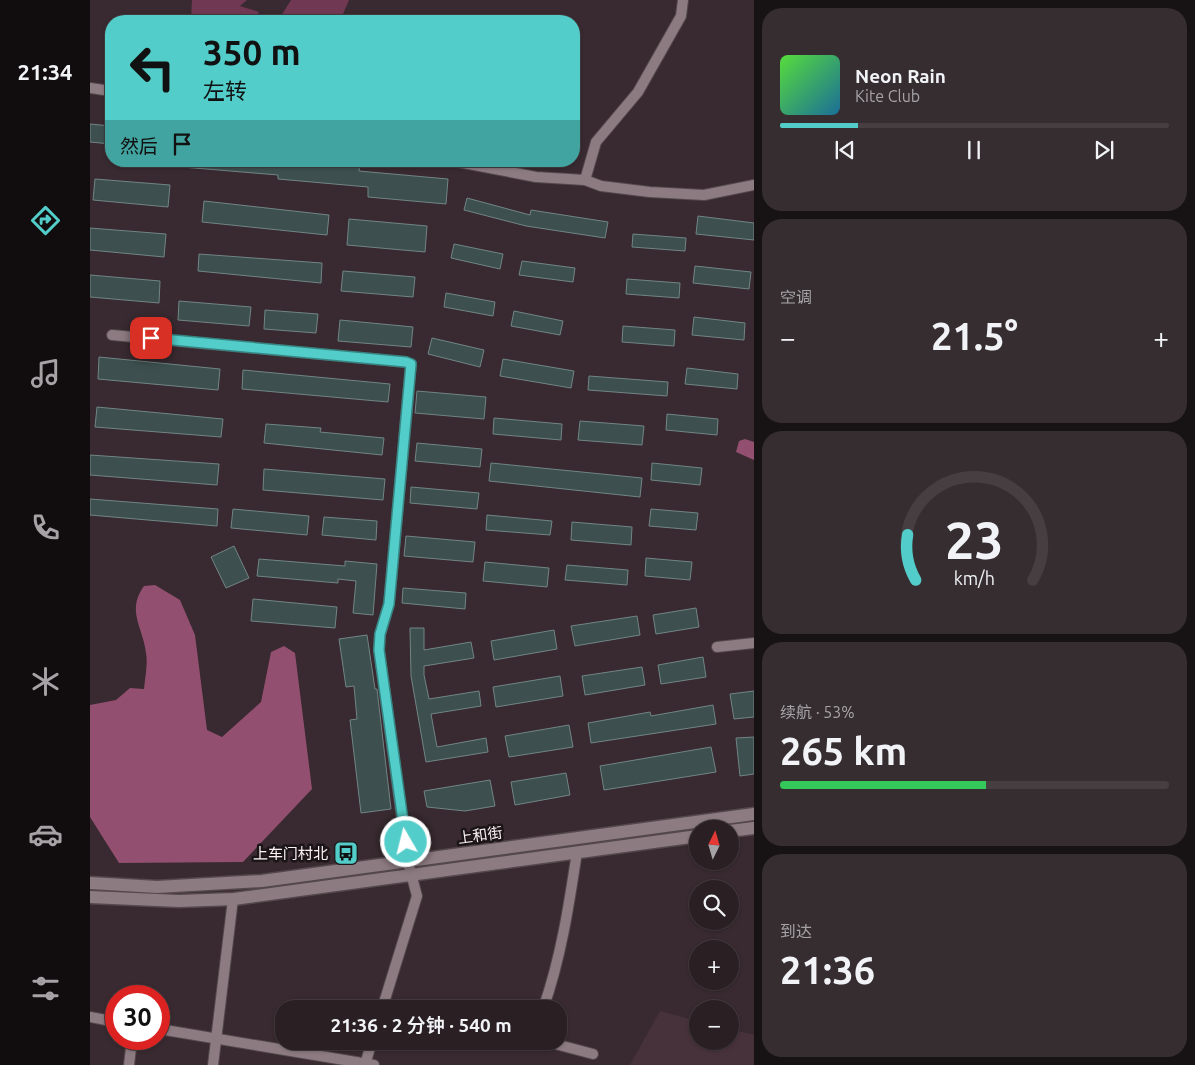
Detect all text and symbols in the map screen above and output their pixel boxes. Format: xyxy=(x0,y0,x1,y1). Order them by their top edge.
text: 350 m xyxy=(203,32,301,72)
icon: left xyxy=(120,35,185,100)
text: 21:34 xyxy=(17,59,73,84)
text: Neon Rain xyxy=(855,65,946,87)
text: 左转 xyxy=(203,78,247,103)
text: Kite Club xyxy=(855,87,920,105)
icon: arrive xyxy=(168,130,196,158)
text: 然后 xyxy=(120,135,158,157)
icon: previous xyxy=(831,136,859,164)
icon: pause xyxy=(960,136,988,164)
icon: next xyxy=(1090,136,1118,164)
icon: directions xyxy=(28,203,63,238)
text: 空调 xyxy=(780,288,812,306)
text: 21.5° xyxy=(931,315,1018,357)
pin xyxy=(130,317,172,359)
text: − xyxy=(780,322,796,353)
text: + xyxy=(1153,322,1169,353)
icon: arrive xyxy=(137,324,165,352)
icon: music xyxy=(28,356,63,391)
icon: phone xyxy=(28,510,63,545)
text: 23 xyxy=(945,511,1004,569)
text: km/h xyxy=(954,568,995,588)
icon: climate xyxy=(28,664,63,699)
text: 续航 · 53% xyxy=(780,703,855,721)
text: 265 km xyxy=(780,730,907,772)
position arrow xyxy=(379,815,431,867)
icon: car xyxy=(28,817,63,852)
north arrow xyxy=(689,820,739,870)
map controls xyxy=(689,820,739,1050)
street label: 上和街 xyxy=(457,823,503,847)
bus stop icon: 上车门村北 xyxy=(333,840,359,866)
place label: 上车门村北 xyxy=(253,845,328,862)
button: search xyxy=(689,880,739,930)
text: 到达 xyxy=(780,922,812,940)
button: + xyxy=(689,940,739,990)
text: 21:36 xyxy=(780,949,875,991)
icon: filters xyxy=(28,971,63,1006)
speed limit sign: 30 xyxy=(105,985,170,1050)
button: − xyxy=(689,1000,739,1050)
text: 21:36 · 2 分钟 · 540 m xyxy=(330,1014,512,1036)

